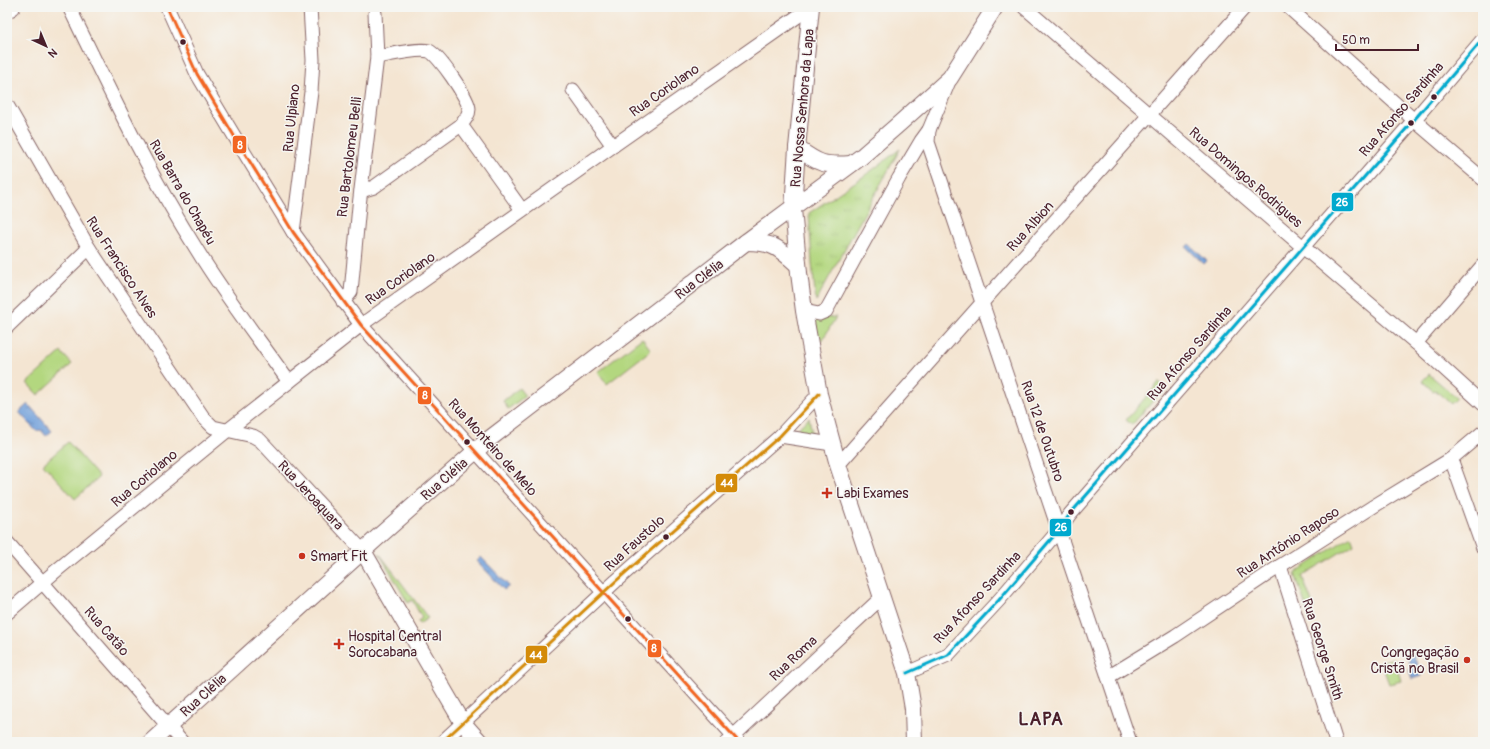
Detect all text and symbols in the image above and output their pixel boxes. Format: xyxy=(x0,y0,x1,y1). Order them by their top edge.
north arrow xyxy=(26,26,66,66)
scale bar xyxy=(1336,26,1418,52)
street label: Rua Nossa Senhora da Lapa xyxy=(787,28,818,188)
text: 50 m xyxy=(1342,33,1370,48)
unlabelled marker xyxy=(178,37,188,47)
text: N xyxy=(45,46,60,60)
street label: Rua Afonso Sardinha xyxy=(1356,58,1447,160)
street label: Rua Coriolano xyxy=(626,60,703,121)
street label: Rua Ulpiano xyxy=(279,83,304,153)
unlabelled marker xyxy=(1429,92,1439,102)
street label: Rua Bartolomeu Belli xyxy=(334,95,365,218)
unlabelled marker xyxy=(1406,118,1416,128)
street label: Rua Domingos Rodrigues xyxy=(1186,124,1306,232)
line badge: 8 xyxy=(232,135,247,154)
street label: Rua Barra do Chapéu xyxy=(146,137,220,248)
text: 8 xyxy=(237,139,243,152)
line badge: 26 xyxy=(1331,192,1354,212)
text: 26 xyxy=(1336,196,1349,209)
street label: Rua Albion xyxy=(1003,198,1057,255)
street label: Rua Francisco Alves xyxy=(82,213,161,322)
street label: Rua Coriolano xyxy=(362,248,439,309)
street label: Rua Clélia xyxy=(672,256,727,303)
street label: Rua Afonso Sardinha xyxy=(1144,302,1235,404)
street label: Rua 12 de Outubro xyxy=(1017,378,1068,484)
line badge: 8 xyxy=(417,386,432,405)
text: 8 xyxy=(422,389,428,402)
street label: Rua Monteiro de Melo xyxy=(444,395,541,500)
unlabelled marker xyxy=(462,437,472,447)
street label: Rua Coriolano xyxy=(108,446,181,511)
street label: Rua Clélia xyxy=(417,454,471,504)
street label: Rua Jeroaquara xyxy=(274,457,347,534)
line badge: 44 xyxy=(715,473,738,493)
text: 44 xyxy=(720,477,734,490)
place label: Labi Exames xyxy=(836,485,909,502)
marker: Labi Exames xyxy=(821,487,833,499)
street label: Rua Antônio Raposo xyxy=(1234,503,1343,582)
unlabelled marker xyxy=(1066,507,1076,517)
street label: Rua Faustolo xyxy=(600,511,669,575)
line badge: 26 xyxy=(1049,518,1072,537)
text: 26 xyxy=(1055,521,1068,534)
unlabelled marker xyxy=(661,532,671,542)
place label: Smart Fit xyxy=(310,548,368,565)
street label: Rua Afonso Sardinha xyxy=(930,548,1025,647)
marker: Smart Fit xyxy=(297,551,307,561)
street label: Rua George Smith xyxy=(1298,596,1347,702)
street label: Rua Catão xyxy=(81,603,133,660)
unlabelled marker xyxy=(623,614,633,624)
place label: Hospital Central Sorocabana xyxy=(348,628,442,661)
street label: Rua Roma xyxy=(766,632,821,685)
marker: Hospital Central Sorocabana xyxy=(333,638,345,650)
line badge: 8 xyxy=(647,639,662,658)
text: 8 xyxy=(651,642,657,655)
place label: Congregação Cristã no Brasil xyxy=(1370,644,1459,677)
line badge: 44 xyxy=(525,645,548,664)
text: 44 xyxy=(529,649,543,662)
marker: Congregação Cristã no Brasil xyxy=(1462,655,1472,665)
street label: Rua Clélia xyxy=(177,670,230,721)
district label: LAPA xyxy=(1018,708,1064,731)

